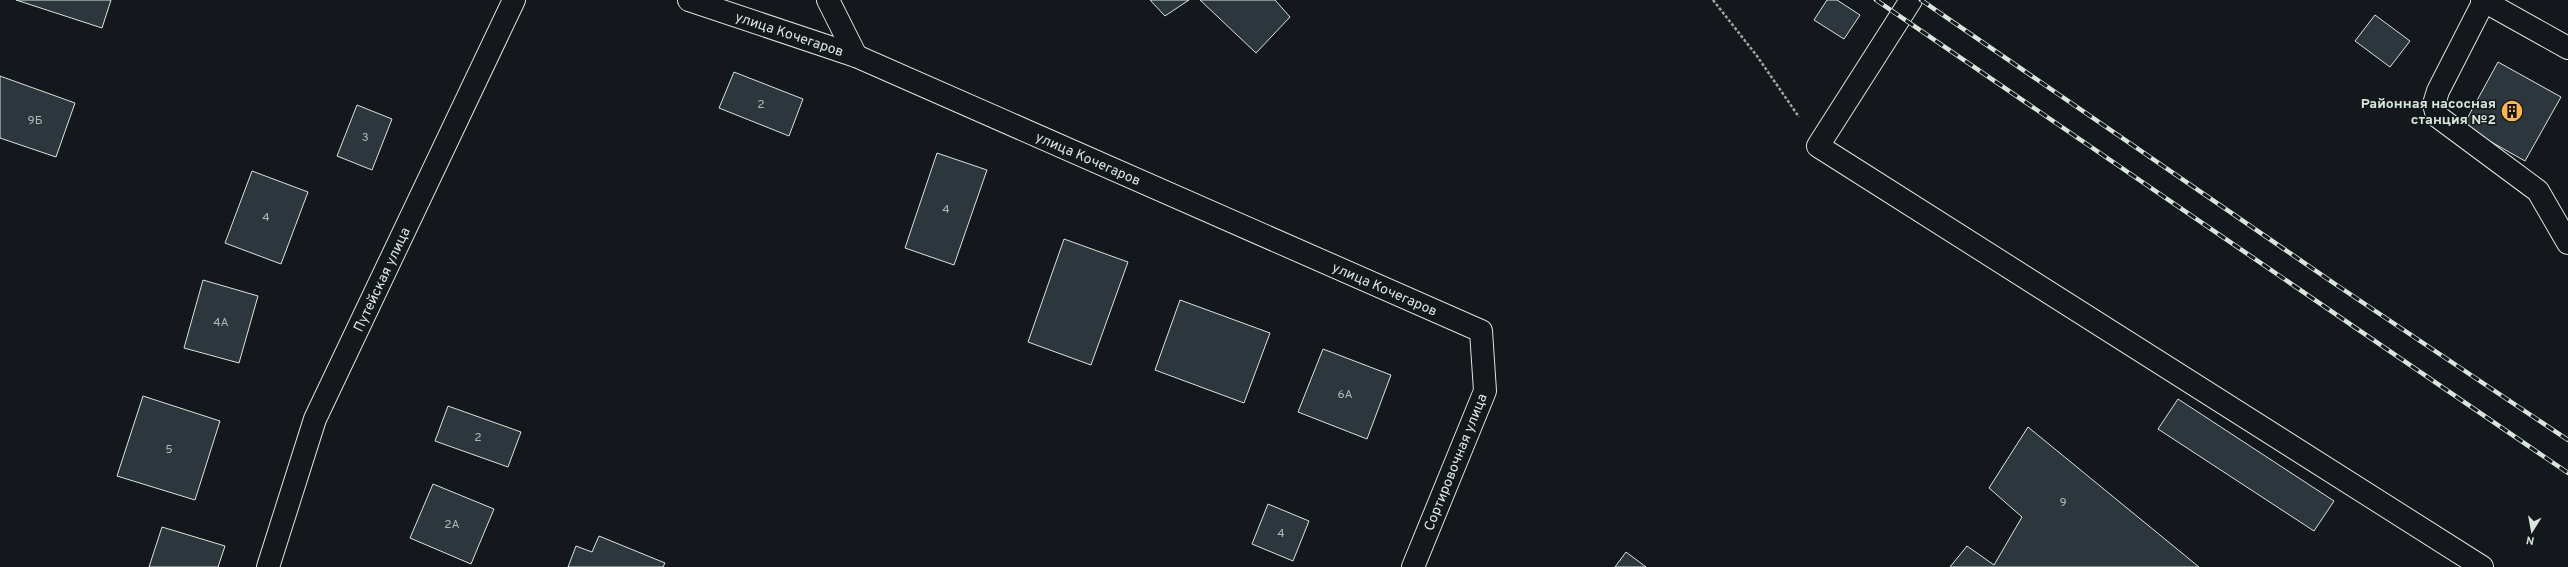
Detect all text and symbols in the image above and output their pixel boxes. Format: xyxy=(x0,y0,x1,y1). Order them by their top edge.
street label: улица Кочегаров xyxy=(733,9,845,61)
place label: Районная насосная станция №2 xyxy=(2361,96,2496,129)
house number: 2 xyxy=(757,97,765,113)
building icon: Районная насосная станция №2 xyxy=(2499,98,2525,124)
house number: 9Б xyxy=(27,113,43,129)
street label: улица Кочегаров xyxy=(1032,129,1143,190)
house number: 3 xyxy=(361,130,369,146)
house number: 4 xyxy=(942,202,950,218)
house number: 4 xyxy=(262,210,270,226)
street label: Путейская улица xyxy=(351,225,415,335)
street label: улица Кочегаров xyxy=(1329,259,1440,321)
house number: 4А xyxy=(213,315,229,331)
house number: 6А xyxy=(1337,387,1353,403)
street label: Сортировочная улица xyxy=(1421,391,1492,534)
house number: 2 xyxy=(474,430,482,446)
house number: 5 xyxy=(165,442,173,458)
house number: 9 xyxy=(2059,495,2067,511)
north arrow xyxy=(2512,511,2552,551)
house number: 2А xyxy=(444,517,460,533)
house number: 4 xyxy=(1277,526,1285,542)
text: N xyxy=(2525,532,2535,547)

